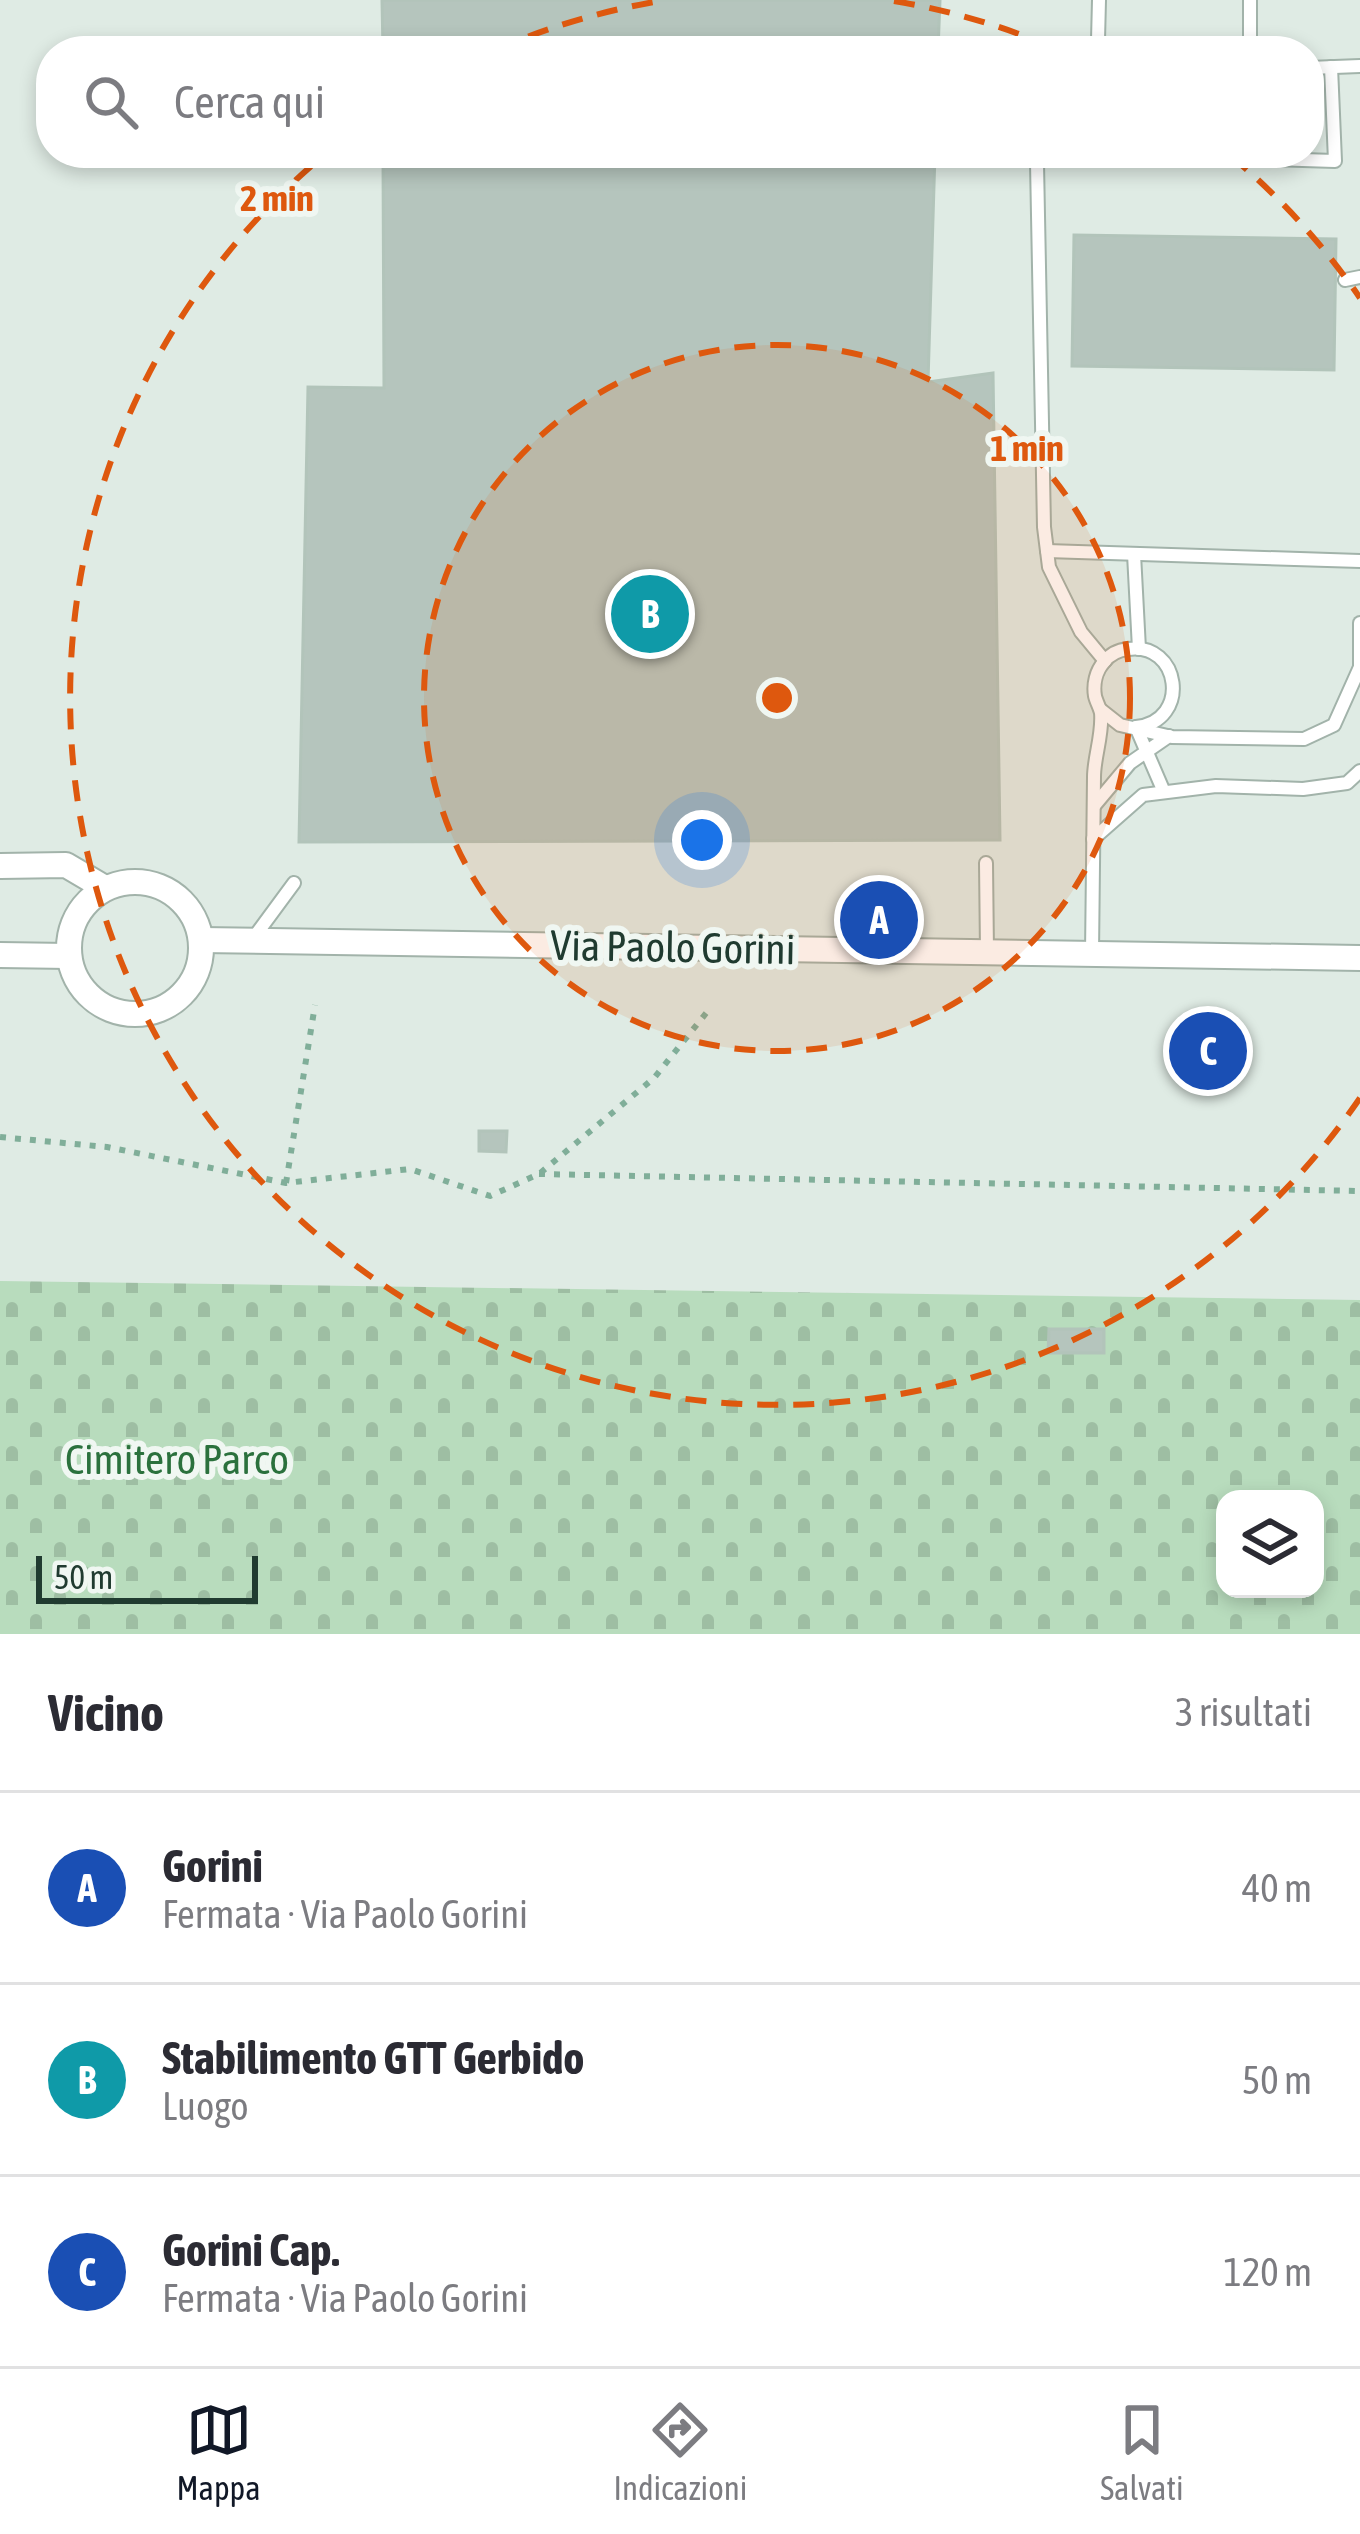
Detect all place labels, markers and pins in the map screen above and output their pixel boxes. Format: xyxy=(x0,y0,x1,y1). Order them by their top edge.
pin: B xyxy=(611,569,689,659)
centre of rings xyxy=(756,677,798,719)
pin: A xyxy=(840,875,918,965)
pin: C xyxy=(1169,1006,1247,1096)

